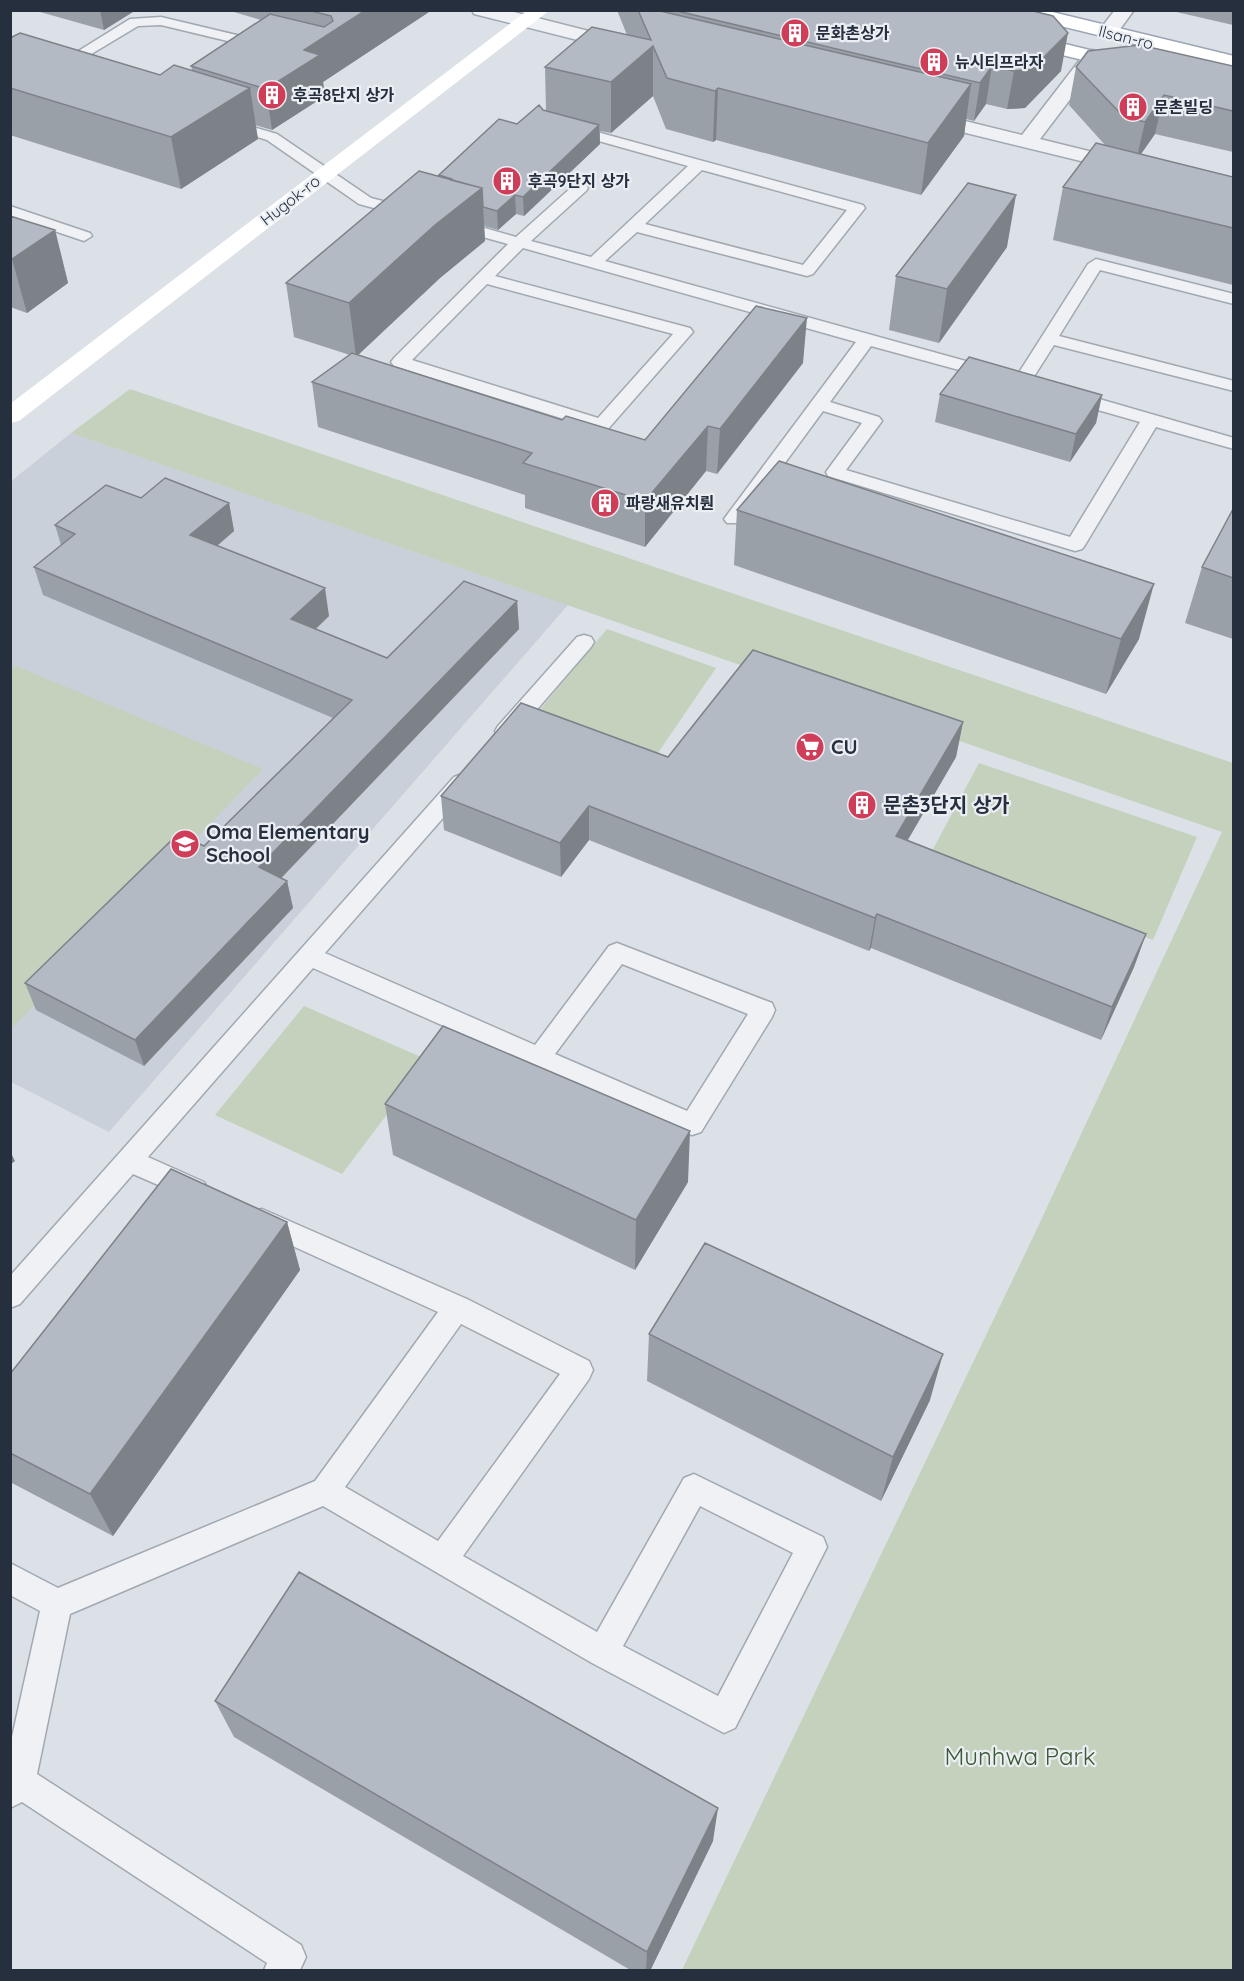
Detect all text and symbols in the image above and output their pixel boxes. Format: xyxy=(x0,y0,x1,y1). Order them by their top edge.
building icon: 문화촌상가 xyxy=(779,17,811,49)
street label: Ilsan-ro xyxy=(1096,21,1156,53)
place label: 문화촌상가 xyxy=(816,23,890,43)
building icon: 뉴시티프라자 xyxy=(918,46,950,78)
place label: 뉴시티프라자 xyxy=(955,52,1044,72)
building icon: 후곡8단지 상가 xyxy=(256,79,288,111)
place label: 후곡8단지 상가 xyxy=(293,85,395,105)
building icon: 문촌빌딩 xyxy=(1117,91,1149,123)
place label: 문촌빌딩 xyxy=(1154,97,1213,117)
building icon: 후곡9단지 상가 xyxy=(491,165,523,197)
street label: Hugok-ro xyxy=(256,171,324,229)
place label: 후곡9단지 상가 xyxy=(528,171,630,191)
building icon: 파랑새유치뤈 xyxy=(589,487,621,519)
place label: 파랑새유치뤈 xyxy=(626,493,714,513)
supermarket icon: CU xyxy=(794,731,826,763)
place label: CU xyxy=(831,734,858,759)
building icon: 문촌3단지 상가 xyxy=(846,789,878,821)
place label: 문촌3단지 상가 xyxy=(883,792,1010,817)
place label: Oma Elementary School xyxy=(206,819,370,867)
school or university icon: Oma Elementary School xyxy=(169,828,201,860)
park label: Munhwa Park xyxy=(944,1741,1096,1771)

